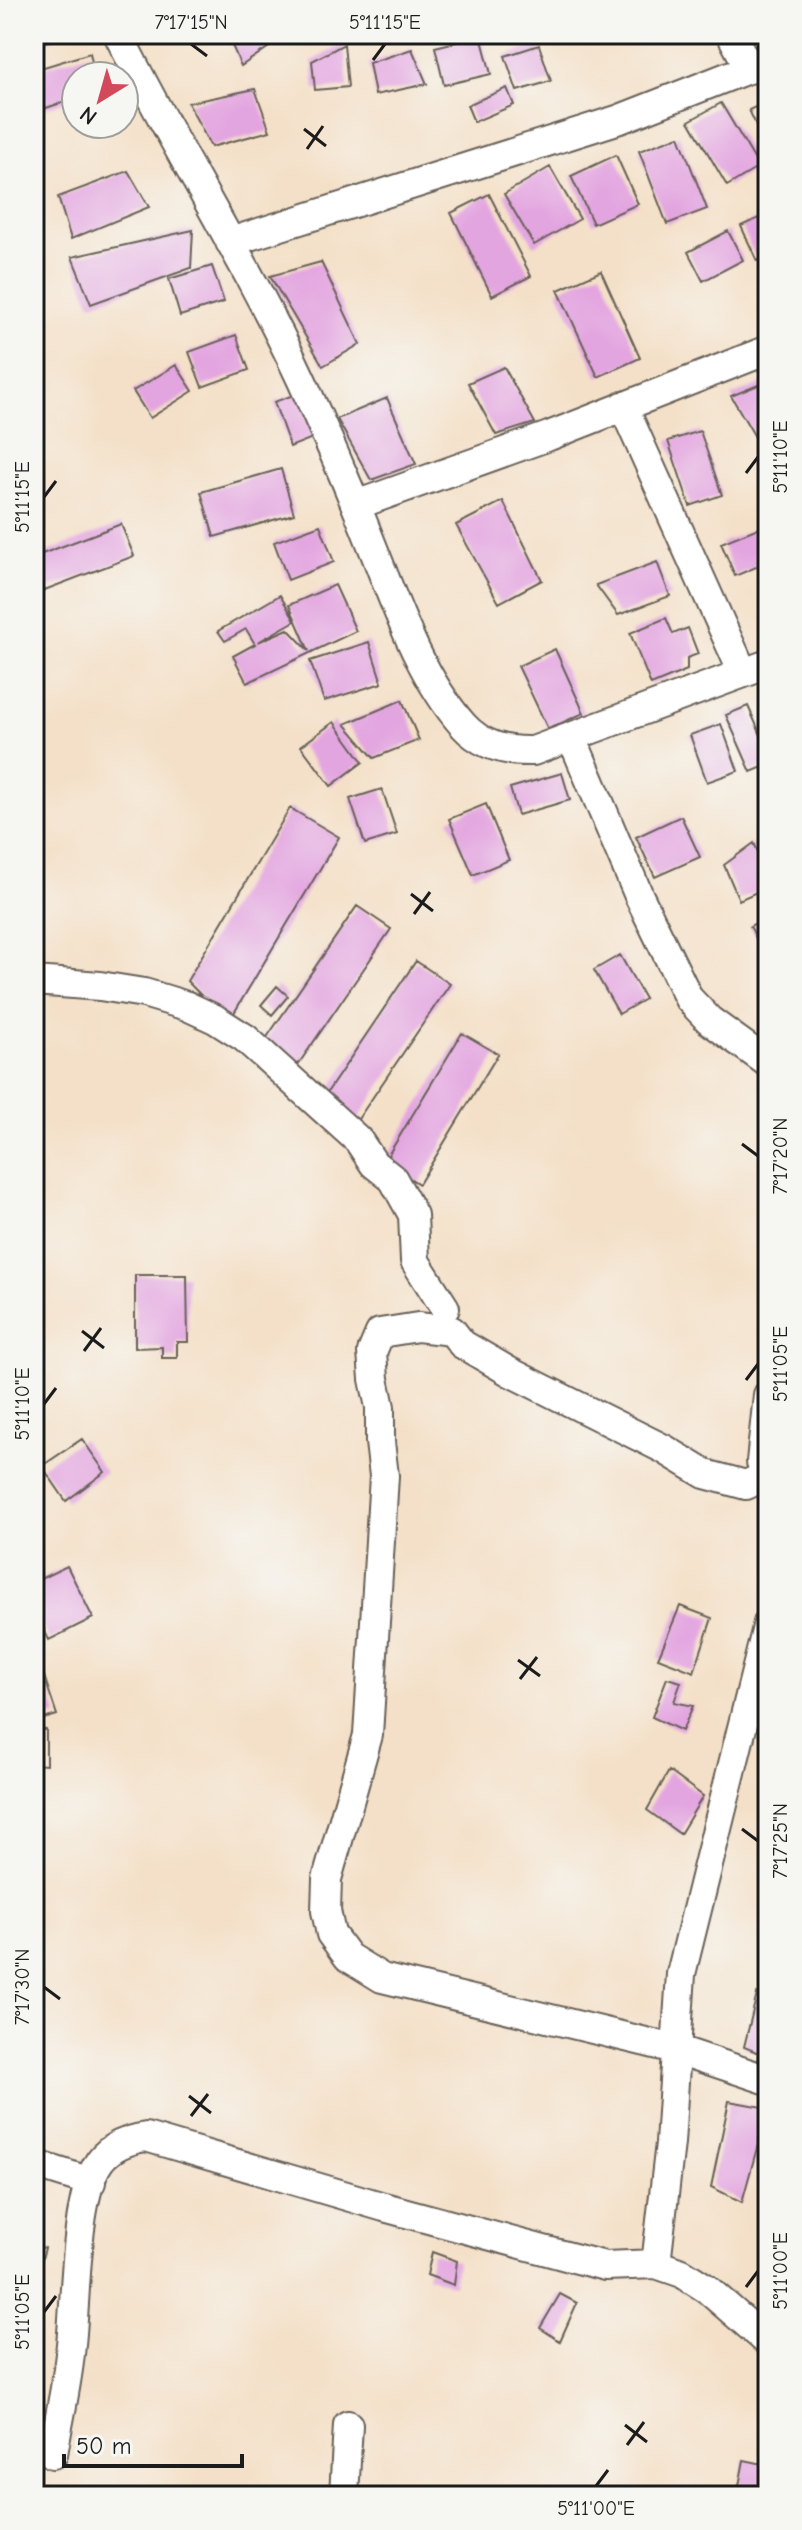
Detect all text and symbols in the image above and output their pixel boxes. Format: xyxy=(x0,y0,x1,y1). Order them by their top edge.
text: 7°17'15"N xyxy=(154,11,228,34)
text: 5°11'15"E xyxy=(349,11,421,34)
north arrow xyxy=(60,60,140,140)
text: N xyxy=(75,100,102,130)
text: 5°11'10"E xyxy=(769,420,792,494)
text: 5°11'15"E xyxy=(11,461,34,533)
text: 7°17'20"N xyxy=(769,1118,792,1195)
text: 5°11'05"E xyxy=(769,1326,792,1402)
text: 5°11'10"E xyxy=(11,1367,34,1441)
text: 7°17'25"N xyxy=(769,1803,792,1879)
text: 7°17'30"N xyxy=(11,1949,34,2025)
text: 5°11'00"E xyxy=(769,2232,792,2310)
text: 5°11'05"E xyxy=(11,2274,34,2350)
scale bar xyxy=(64,2418,242,2468)
text: 50 m xyxy=(76,2432,132,2460)
text: 5°11'00"E xyxy=(557,2497,635,2520)

